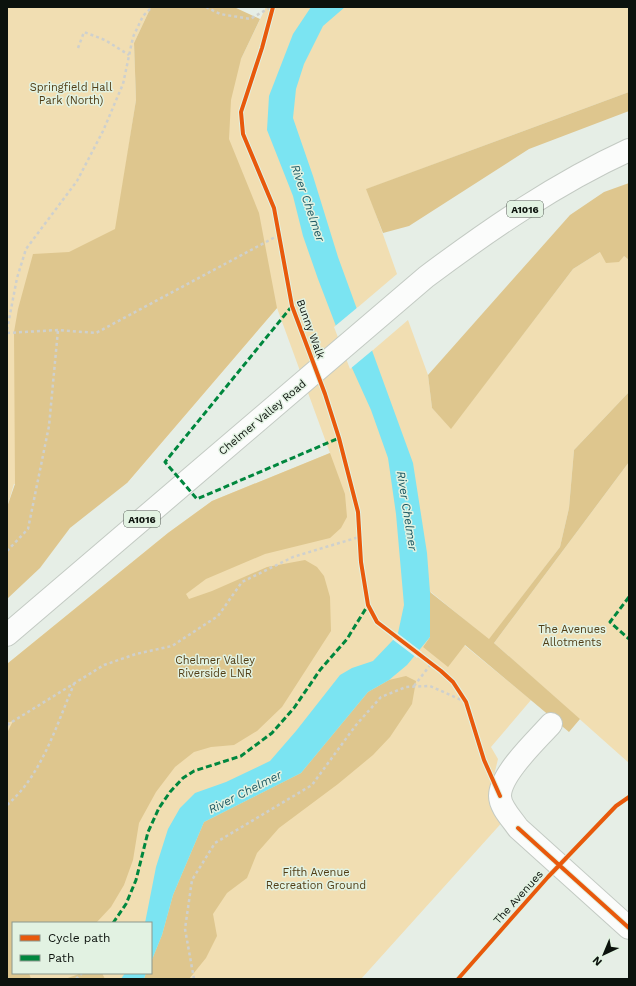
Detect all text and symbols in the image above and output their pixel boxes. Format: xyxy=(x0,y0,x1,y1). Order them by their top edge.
park label: Springfield Hall Park (North) xyxy=(30,81,113,107)
water label: River Chelmer xyxy=(288,163,328,245)
road number: A1016 xyxy=(507,201,543,217)
street label: Bunny Walk xyxy=(294,298,327,361)
street label: Chelmer Valley Road xyxy=(216,377,309,458)
water label: River Chelmer xyxy=(394,470,420,553)
road number: A1016 xyxy=(124,511,160,527)
park label: The Avenues Allotments xyxy=(538,623,606,649)
park label: Chelmer Valley Riverside LNR xyxy=(175,654,255,680)
water label: River Chelmer xyxy=(206,767,285,817)
park label: Fifth Avenue Recreation Ground xyxy=(266,866,366,892)
street label: The Avenues xyxy=(491,868,546,927)
legend xyxy=(12,922,152,974)
text: Cycle path xyxy=(48,931,110,945)
north arrow xyxy=(584,934,624,974)
text: Path xyxy=(48,951,74,965)
text: N xyxy=(590,953,605,968)

